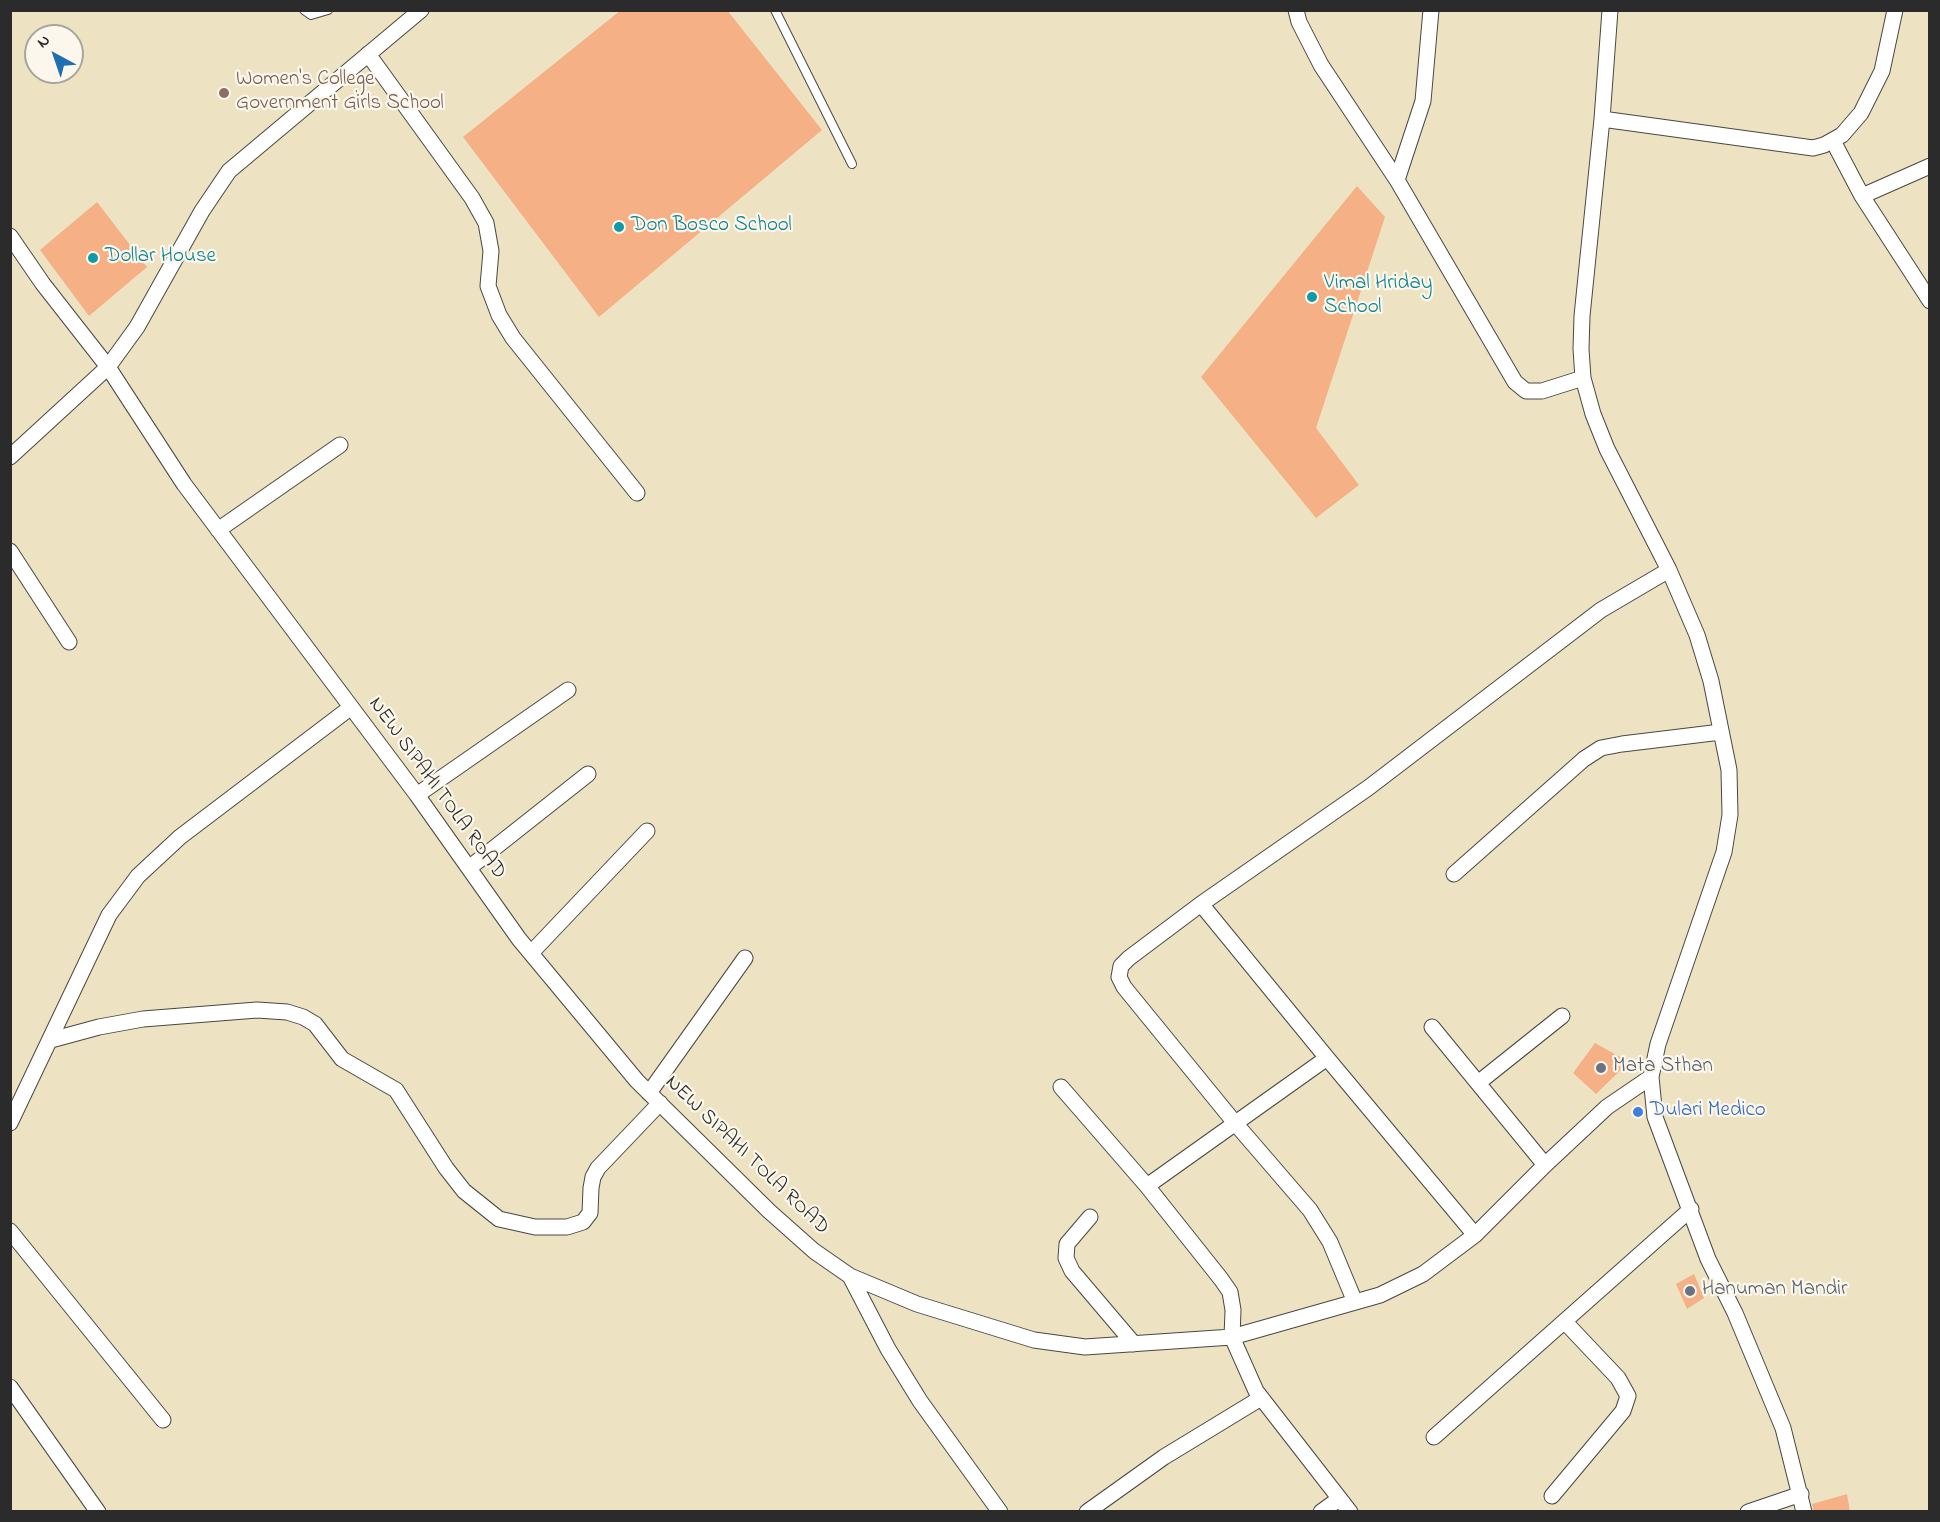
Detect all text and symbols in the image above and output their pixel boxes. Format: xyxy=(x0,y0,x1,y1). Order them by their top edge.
north arrow xyxy=(24,24,84,84)
text: N xyxy=(32,29,56,54)
place label: Women's College Government Girls School xyxy=(236,68,444,118)
marker: Women's College Government Girls School xyxy=(217,86,231,100)
place label: Don Bosco School xyxy=(631,214,792,240)
marker: Don Bosco School xyxy=(612,220,626,234)
place label: Dollar House xyxy=(105,245,216,271)
marker: Dollar House xyxy=(86,251,100,265)
place label: Vimal Hriday School xyxy=(1324,272,1432,322)
marker: Vimal Hriday School xyxy=(1305,290,1319,304)
street label: NEW SIPAHI TOLA ROAD xyxy=(361,693,511,885)
place label: Mata Sthan xyxy=(1613,1055,1713,1081)
marker: Mata Sthan xyxy=(1594,1061,1608,1075)
street label: NEW SIPAHI TOLA ROAD xyxy=(659,1071,833,1241)
place label: Dulari Medico xyxy=(1650,1099,1766,1125)
marker: Dulari Medico xyxy=(1631,1105,1645,1119)
place label: Hanuman Mandir xyxy=(1702,1278,1848,1304)
marker: Hanuman Mandir xyxy=(1683,1284,1697,1298)

